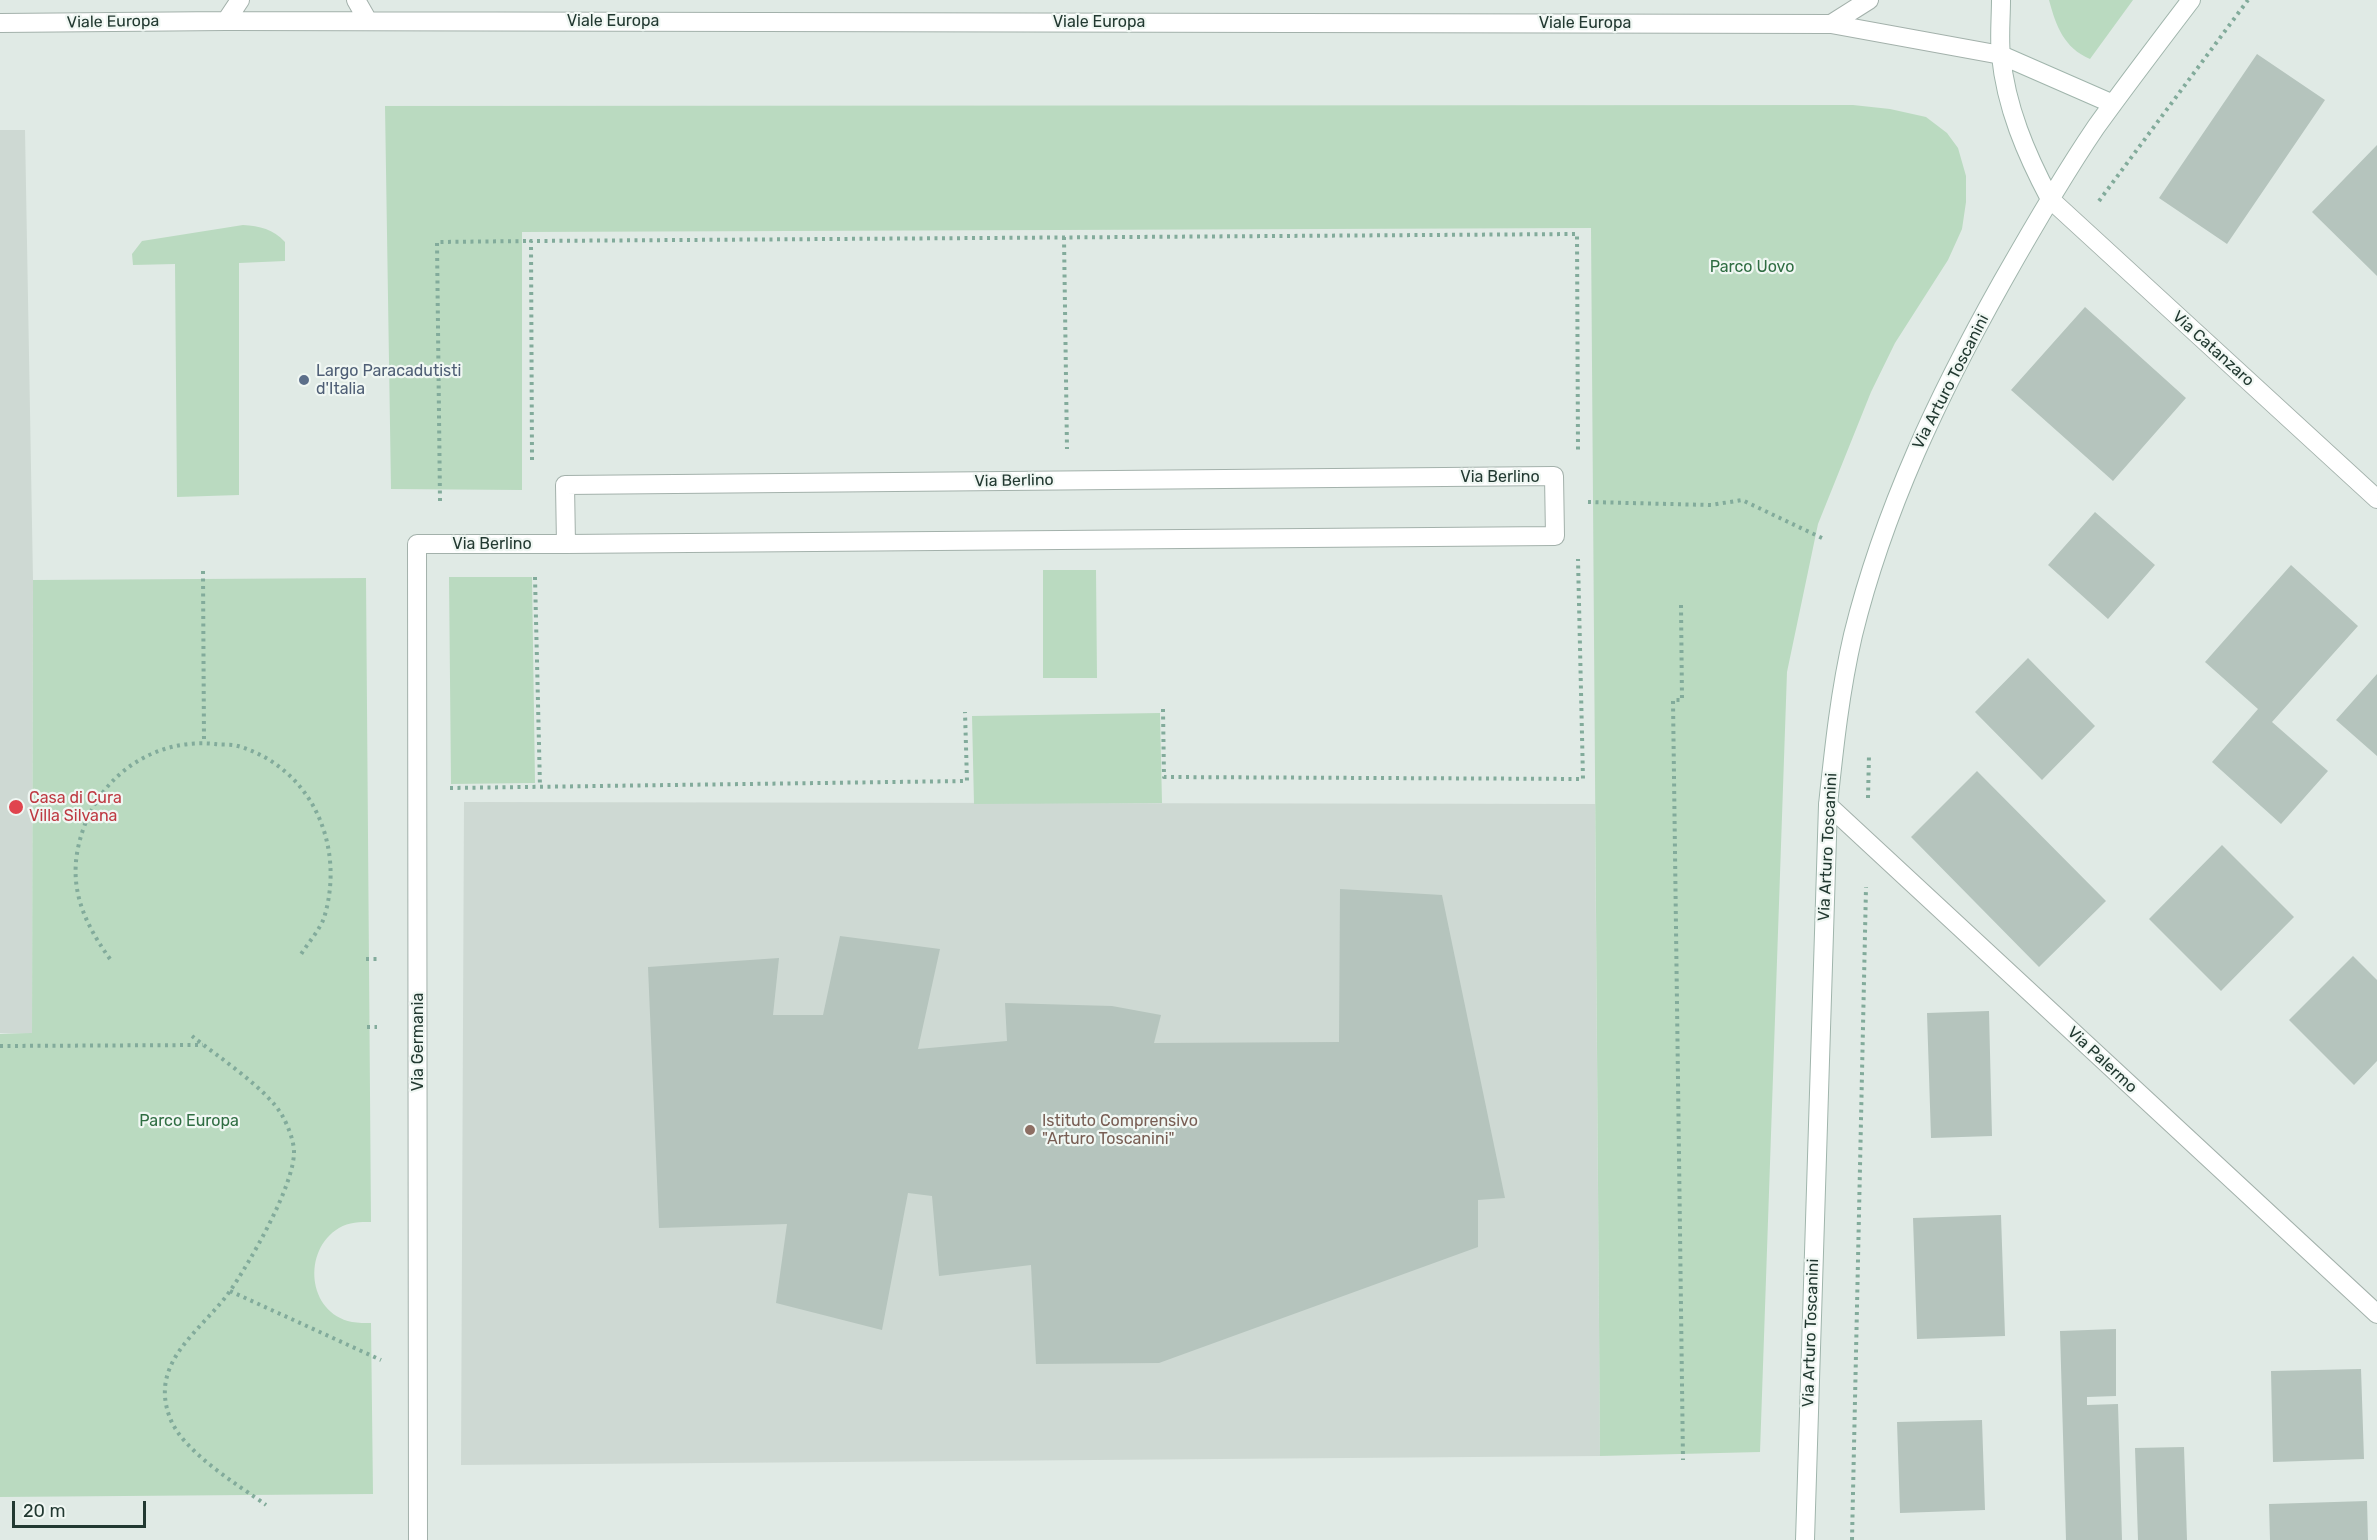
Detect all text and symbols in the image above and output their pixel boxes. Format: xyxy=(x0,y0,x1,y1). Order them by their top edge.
street label: Viale Europa xyxy=(567,11,659,31)
street label: Viale Europa xyxy=(67,12,159,32)
street label: Viale Europa xyxy=(1053,12,1145,32)
street label: Viale Europa xyxy=(1539,13,1631,33)
park label: Parco Uovo xyxy=(1710,257,1794,277)
street label: Via Catanzaro xyxy=(2168,307,2258,391)
street label: Via Arturo Toscanini xyxy=(1909,311,1993,453)
place label: Largo Paracadutisti d'Italia xyxy=(316,361,461,399)
marker: Largo Paracadutisti d'Italia xyxy=(297,373,311,387)
street label: Via Berlino xyxy=(1460,467,1540,487)
street label: Via Berlino xyxy=(974,471,1054,491)
street label: Via Berlino xyxy=(452,534,532,554)
street label: Via Arturo Toscanini xyxy=(1815,772,1841,922)
place label: Casa di Cura Villa Silvana xyxy=(29,788,122,826)
marker: Casa di Cura Villa Silvana xyxy=(7,798,25,816)
street label: Via Germania xyxy=(408,993,428,1091)
street label: Via Palermo xyxy=(2063,1023,2141,1097)
park label: Parco Europa xyxy=(139,1111,239,1131)
place label: Istituto Comprensivo "Arturo Toscanini" xyxy=(1042,1111,1198,1149)
marker: Istituto Comprensivo "Arturo Toscanini" xyxy=(1023,1123,1037,1137)
street label: Via Arturo Toscanini xyxy=(1799,1258,1823,1408)
scale bar xyxy=(15,1489,148,1527)
text: 20 m xyxy=(23,1500,65,1522)

